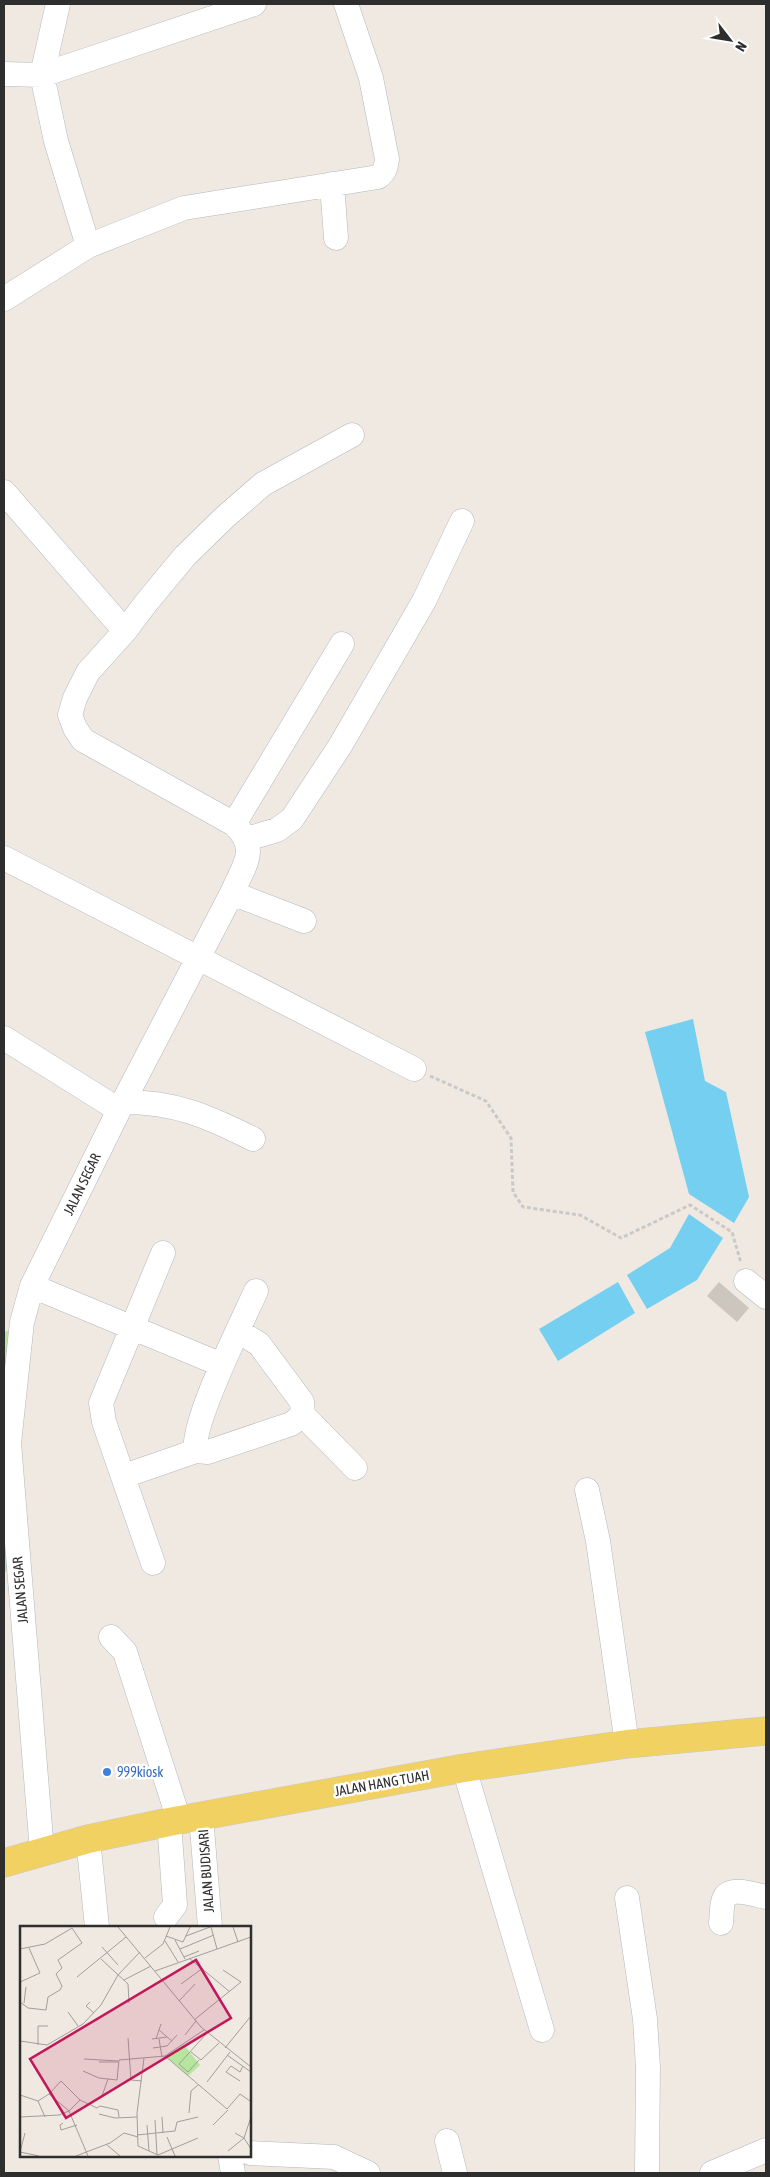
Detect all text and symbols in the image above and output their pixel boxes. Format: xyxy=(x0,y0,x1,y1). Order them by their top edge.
north arrow xyxy=(705,15,755,65)
text: N xyxy=(732,39,750,54)
street label: JALAN SEGAR xyxy=(60,1150,104,1218)
street label: JALAN SEGAR xyxy=(9,1556,31,1624)
place label: 999kiosk xyxy=(117,1764,163,1780)
marker: 999kiosk xyxy=(101,1766,113,1778)
street label: JALAN HANG TUAH xyxy=(333,1767,431,1799)
street label: JALAN BUDISARI xyxy=(195,1829,217,1913)
inset map xyxy=(20,1926,251,2157)

